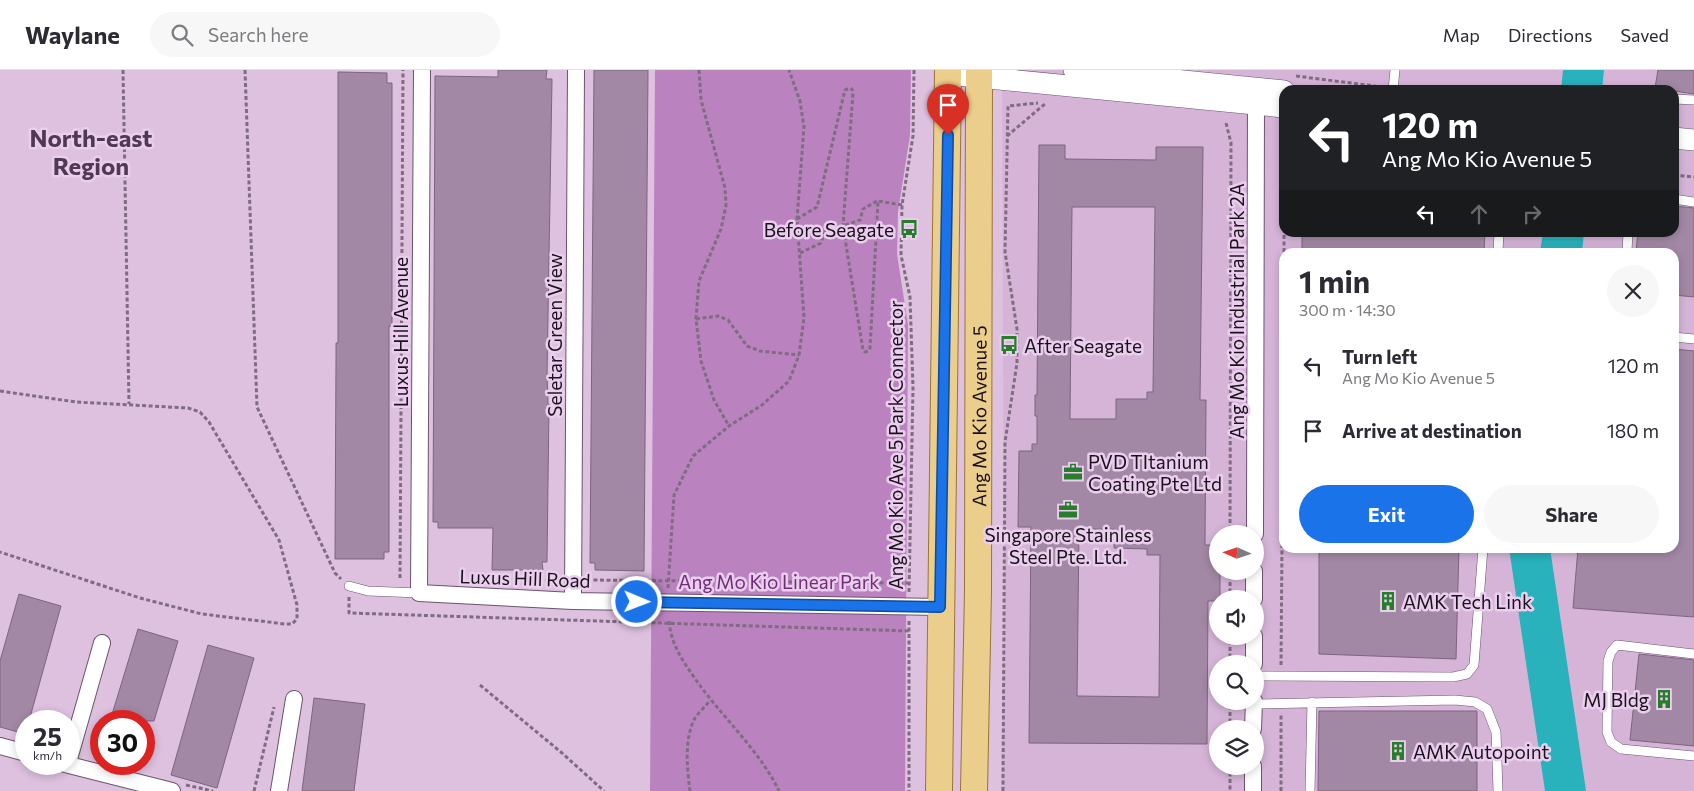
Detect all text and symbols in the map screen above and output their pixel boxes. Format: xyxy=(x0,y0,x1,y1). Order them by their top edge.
search box xyxy=(150,12,500,57)
text: Waylane xyxy=(25,20,120,49)
icon: search xyxy=(168,21,196,49)
text: Search here xyxy=(208,23,308,46)
text: Map xyxy=(1443,24,1480,46)
text: Directions xyxy=(1508,24,1592,46)
text: Saved xyxy=(1620,24,1669,46)
pin xyxy=(927,84,969,135)
icon: arrive xyxy=(934,91,962,119)
text: 120 m xyxy=(1382,102,1478,145)
icon: left xyxy=(1299,105,1364,170)
district label: North-east Region xyxy=(30,123,152,180)
text: Ang Mo Kio Avenue 5 xyxy=(1382,145,1592,172)
street label: Ang Mo Kio Industrial Park 2A xyxy=(1225,183,1248,439)
icon: left xyxy=(1412,200,1440,228)
icon: ahead xyxy=(1465,200,1493,228)
icon: right xyxy=(1518,200,1546,228)
place label: Before Seagate xyxy=(764,218,894,241)
bus stop icon: Before Seagate xyxy=(898,218,920,240)
street label: Seletar Green View xyxy=(543,253,566,417)
street label: Luxus Hill Avenue xyxy=(389,257,412,407)
text: 1 min xyxy=(1299,262,1370,299)
button: close xyxy=(1607,265,1659,317)
street label: Ang Mo Kio Ave 5 Park Connector xyxy=(884,300,907,590)
text: 300 m · 14:30 xyxy=(1299,300,1396,319)
street label: Ang Mo Kio Avenue 5 xyxy=(967,325,990,507)
bus stop icon: After Seagate xyxy=(998,334,1020,356)
place label: After Seagate xyxy=(1024,334,1142,357)
text: Turn left xyxy=(1342,345,1417,368)
icon: left xyxy=(1299,352,1327,380)
text: 120 m xyxy=(1608,354,1659,377)
text: Ang Mo Kio Avenue 5 xyxy=(1342,368,1495,387)
icon: arrive xyxy=(1299,417,1327,445)
text: Arrive at destination xyxy=(1342,419,1522,442)
text: 180 m xyxy=(1607,419,1659,442)
place label: PVD TItanium Coating Pte Ltd xyxy=(1088,450,1222,495)
office icon: PVD TItanium Coating Pte Ltd xyxy=(1062,461,1084,483)
button: Exit xyxy=(1299,485,1474,543)
button: Share xyxy=(1484,485,1659,543)
office icon: Singapore Stainless Steel Pte. Ltd. xyxy=(1057,499,1079,521)
place label: Singapore Stainless Steel Pte. Ltd. xyxy=(984,523,1152,568)
north arrow xyxy=(1209,525,1264,580)
map controls xyxy=(1209,525,1264,775)
street label: Luxus Hill Road xyxy=(459,564,591,592)
park label: Ang Mo Kio Linear Park xyxy=(678,570,880,593)
position arrow xyxy=(610,575,662,627)
button: sound xyxy=(1209,590,1264,645)
building icon: AMK Tech Link xyxy=(1377,590,1399,612)
place label: AMK Tech Link xyxy=(1403,590,1532,613)
button: search xyxy=(1209,655,1264,710)
place label: MJ Bldg xyxy=(1583,688,1649,711)
building icon: MJ Bldg xyxy=(1653,688,1675,710)
speed limit sign: 30 xyxy=(90,710,155,775)
button: layers xyxy=(1209,720,1264,775)
text: 25 xyxy=(33,721,62,751)
building icon: AMK Autopoint xyxy=(1387,740,1409,762)
place label: AMK Autopoint xyxy=(1413,740,1550,763)
text: km/h xyxy=(33,748,62,762)

